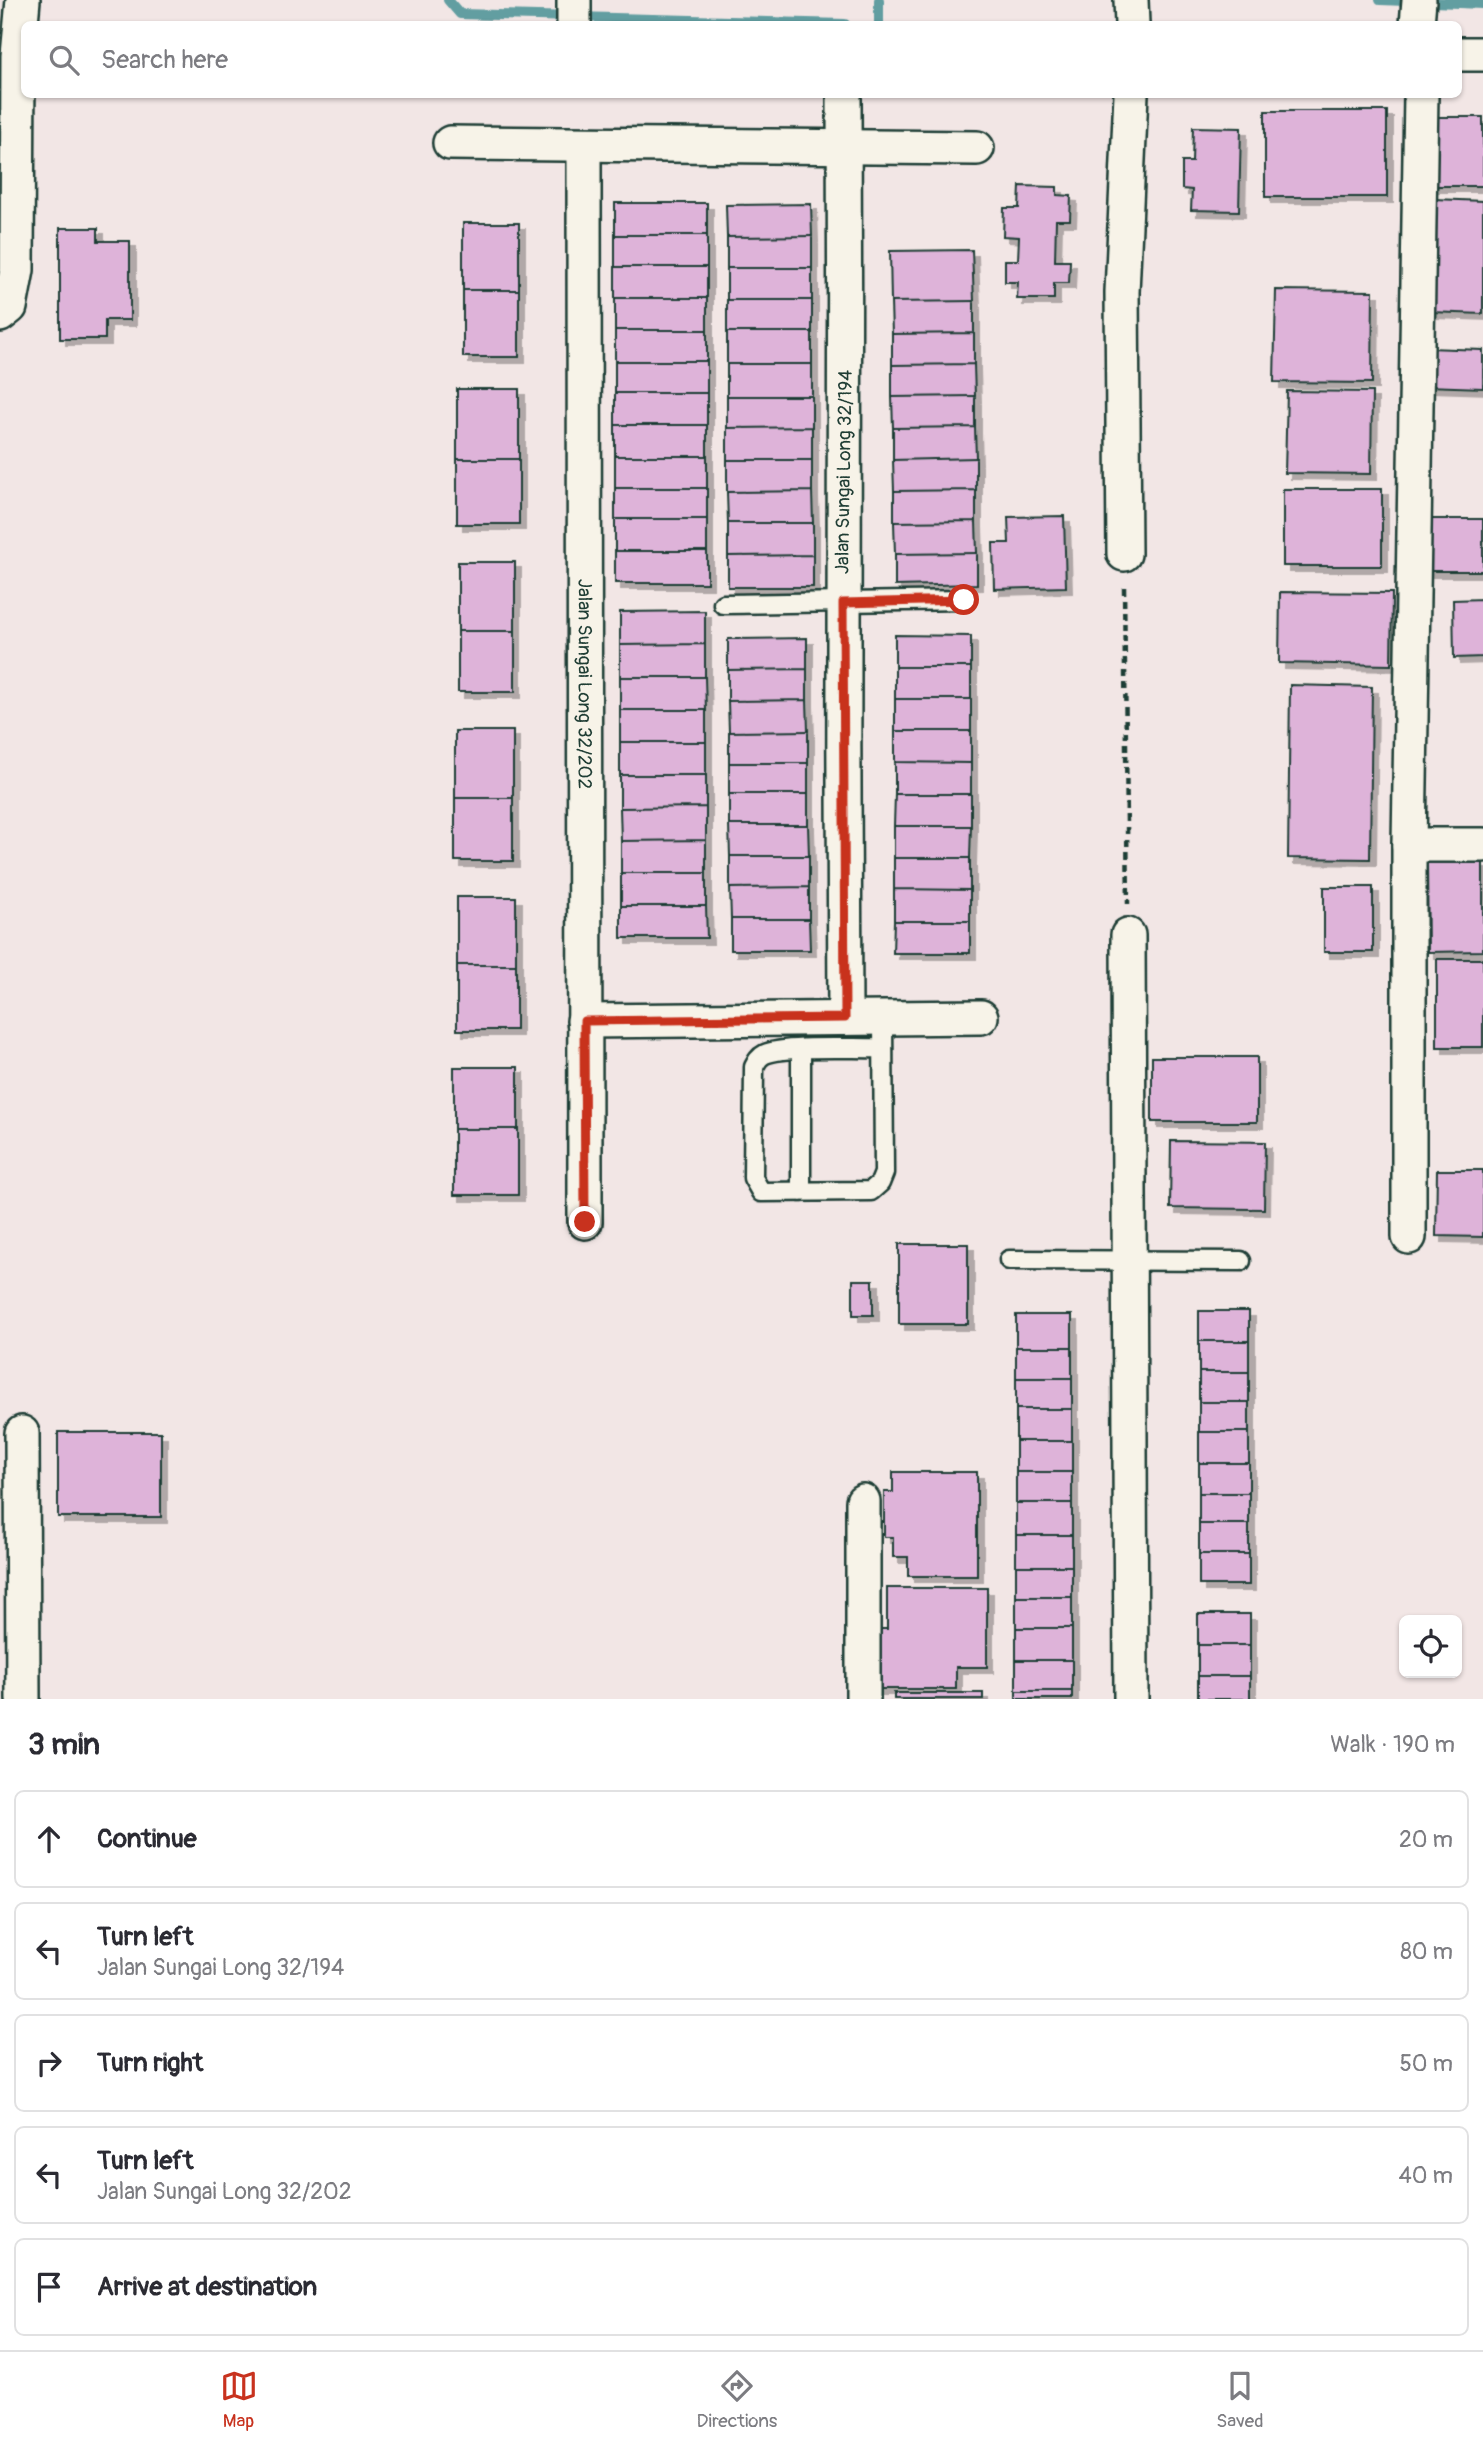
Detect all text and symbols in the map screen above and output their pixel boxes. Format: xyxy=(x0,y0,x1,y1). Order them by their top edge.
search box xyxy=(21,21,1462,98)
icon: search xyxy=(45,41,83,79)
text: Search here xyxy=(101,44,228,76)
street label: Jalan Sungai Long 32/194 xyxy=(830,370,858,574)
street label: Jalan Sungai Long 32/202 xyxy=(572,579,597,789)
route start xyxy=(948,584,979,615)
route end xyxy=(569,1206,600,1237)
map controls xyxy=(1399,1615,1462,1678)
button: locate xyxy=(1399,1615,1462,1678)
text: 3 min xyxy=(28,1726,100,1763)
text: Walk · 190 m xyxy=(1330,1730,1455,1759)
icon: ahead xyxy=(30,1820,68,1858)
text: Continue xyxy=(97,1823,197,1855)
text: 20 m xyxy=(1399,1825,1453,1854)
text: Turn left xyxy=(97,1921,193,1953)
icon: left xyxy=(30,1932,68,1970)
text: 80 m xyxy=(1400,1937,1453,1966)
text: Jalan Sungai Long 32/194 xyxy=(97,1953,344,1982)
icon: right xyxy=(30,2044,68,2082)
text: Turn right xyxy=(97,2047,203,2079)
text: 50 m xyxy=(1399,2049,1453,2078)
text: Turn left xyxy=(97,2145,193,2177)
icon: left xyxy=(30,2156,68,2194)
text: 40 m xyxy=(1399,2161,1453,2190)
text: Jalan Sungai Long 32/202 xyxy=(97,2177,352,2206)
icon: arrive xyxy=(30,2268,68,2306)
text: Arrive at destination xyxy=(97,2271,317,2303)
tab: Map xyxy=(220,2367,258,2433)
tab: Directions xyxy=(697,2367,777,2433)
tab: Saved xyxy=(1216,2367,1263,2433)

